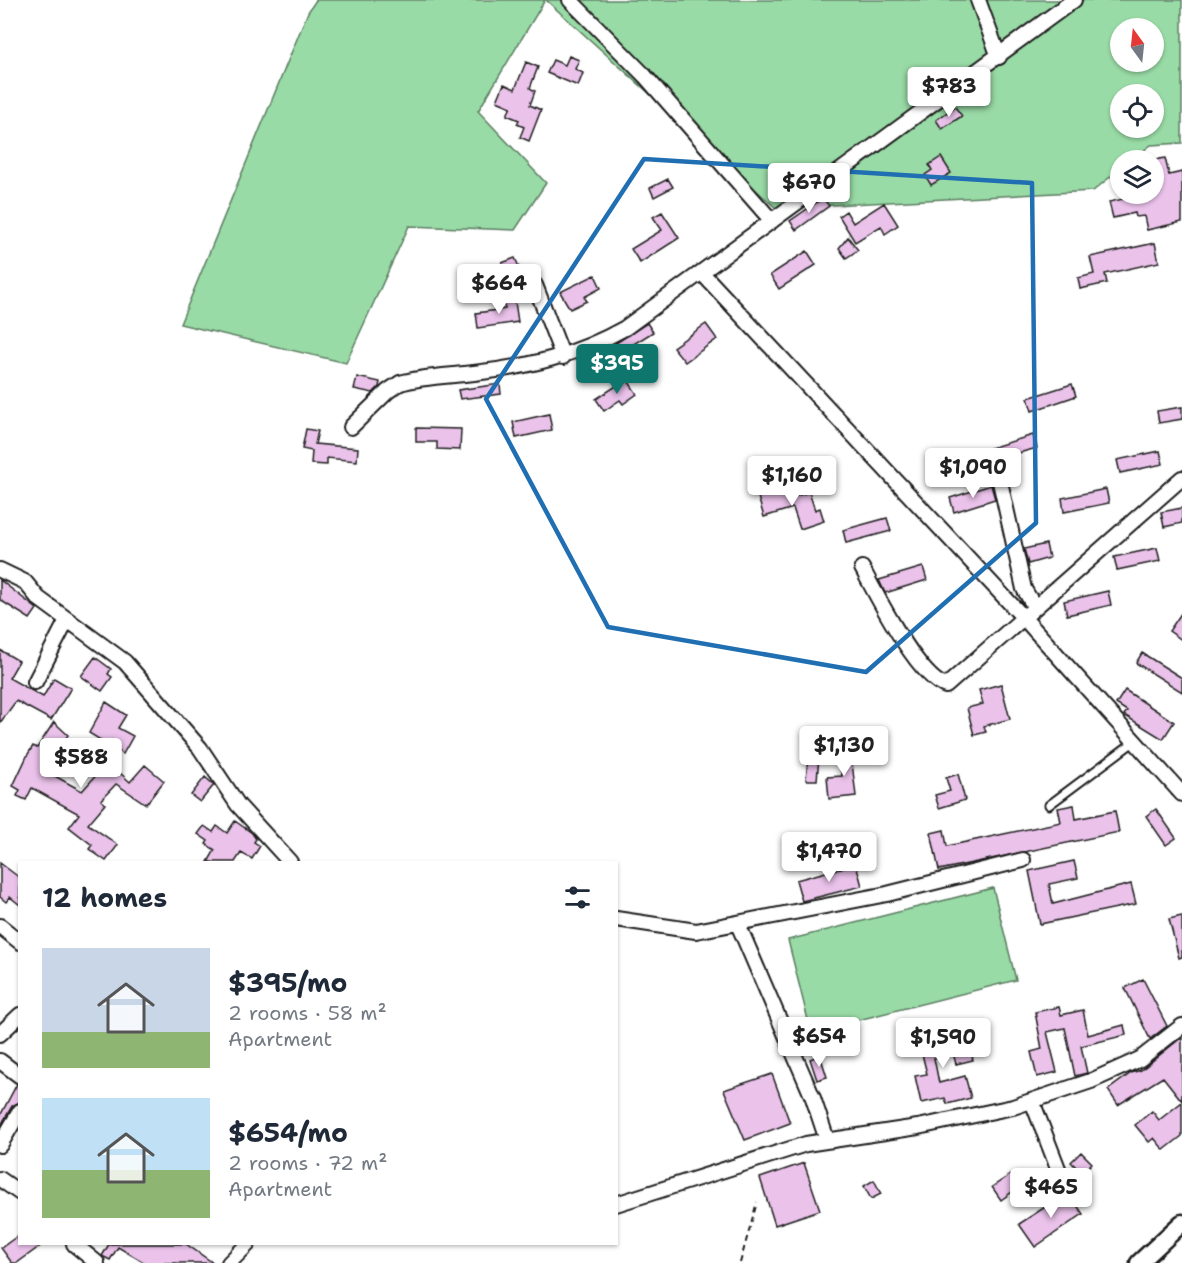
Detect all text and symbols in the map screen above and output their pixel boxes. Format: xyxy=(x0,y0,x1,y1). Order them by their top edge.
north arrow xyxy=(1110,18,1164,72)
map controls xyxy=(1110,18,1164,204)
pin: $783 xyxy=(913,67,985,118)
text: $783 xyxy=(922,73,976,99)
button: locate xyxy=(1110,84,1164,138)
button: layers xyxy=(1110,150,1164,204)
pin: $670 xyxy=(773,163,845,214)
text: $670 xyxy=(782,169,836,195)
pin: $664 xyxy=(463,264,535,315)
text: $664 xyxy=(471,270,527,296)
pin: $395 xyxy=(581,344,653,395)
text: $395 xyxy=(590,350,644,376)
pin: $1,090 xyxy=(924,448,1022,499)
text: $1,090 xyxy=(939,454,1007,480)
pin: $1,160 xyxy=(743,456,841,507)
text: $1,160 xyxy=(761,462,823,488)
pin: $1,130 xyxy=(795,726,893,777)
text: $1,130 xyxy=(813,732,875,758)
pin: $588 xyxy=(45,738,117,789)
text: $588 xyxy=(54,744,108,770)
pin: $1,470 xyxy=(780,832,878,883)
text: $1,470 xyxy=(796,838,862,864)
text: 12 homes xyxy=(42,880,167,915)
icon: filters xyxy=(561,881,594,914)
text: $395/mo xyxy=(228,965,347,1000)
icon: home xyxy=(90,972,162,1044)
text: 2 rooms · 58 m² xyxy=(228,1000,387,1026)
pin: $654 xyxy=(783,1017,855,1068)
pin: $1,590 xyxy=(894,1018,992,1069)
text: $654 xyxy=(792,1023,846,1049)
text: $1,590 xyxy=(910,1024,976,1050)
text: Apartment xyxy=(228,1026,332,1052)
text: $654/mo xyxy=(228,1115,348,1150)
icon: home xyxy=(90,1122,162,1194)
text: 2 rooms · 72 m² xyxy=(228,1150,387,1176)
pin: $465 xyxy=(1015,1168,1087,1219)
text: $465 xyxy=(1024,1174,1078,1200)
text: Apartment xyxy=(228,1176,332,1202)

